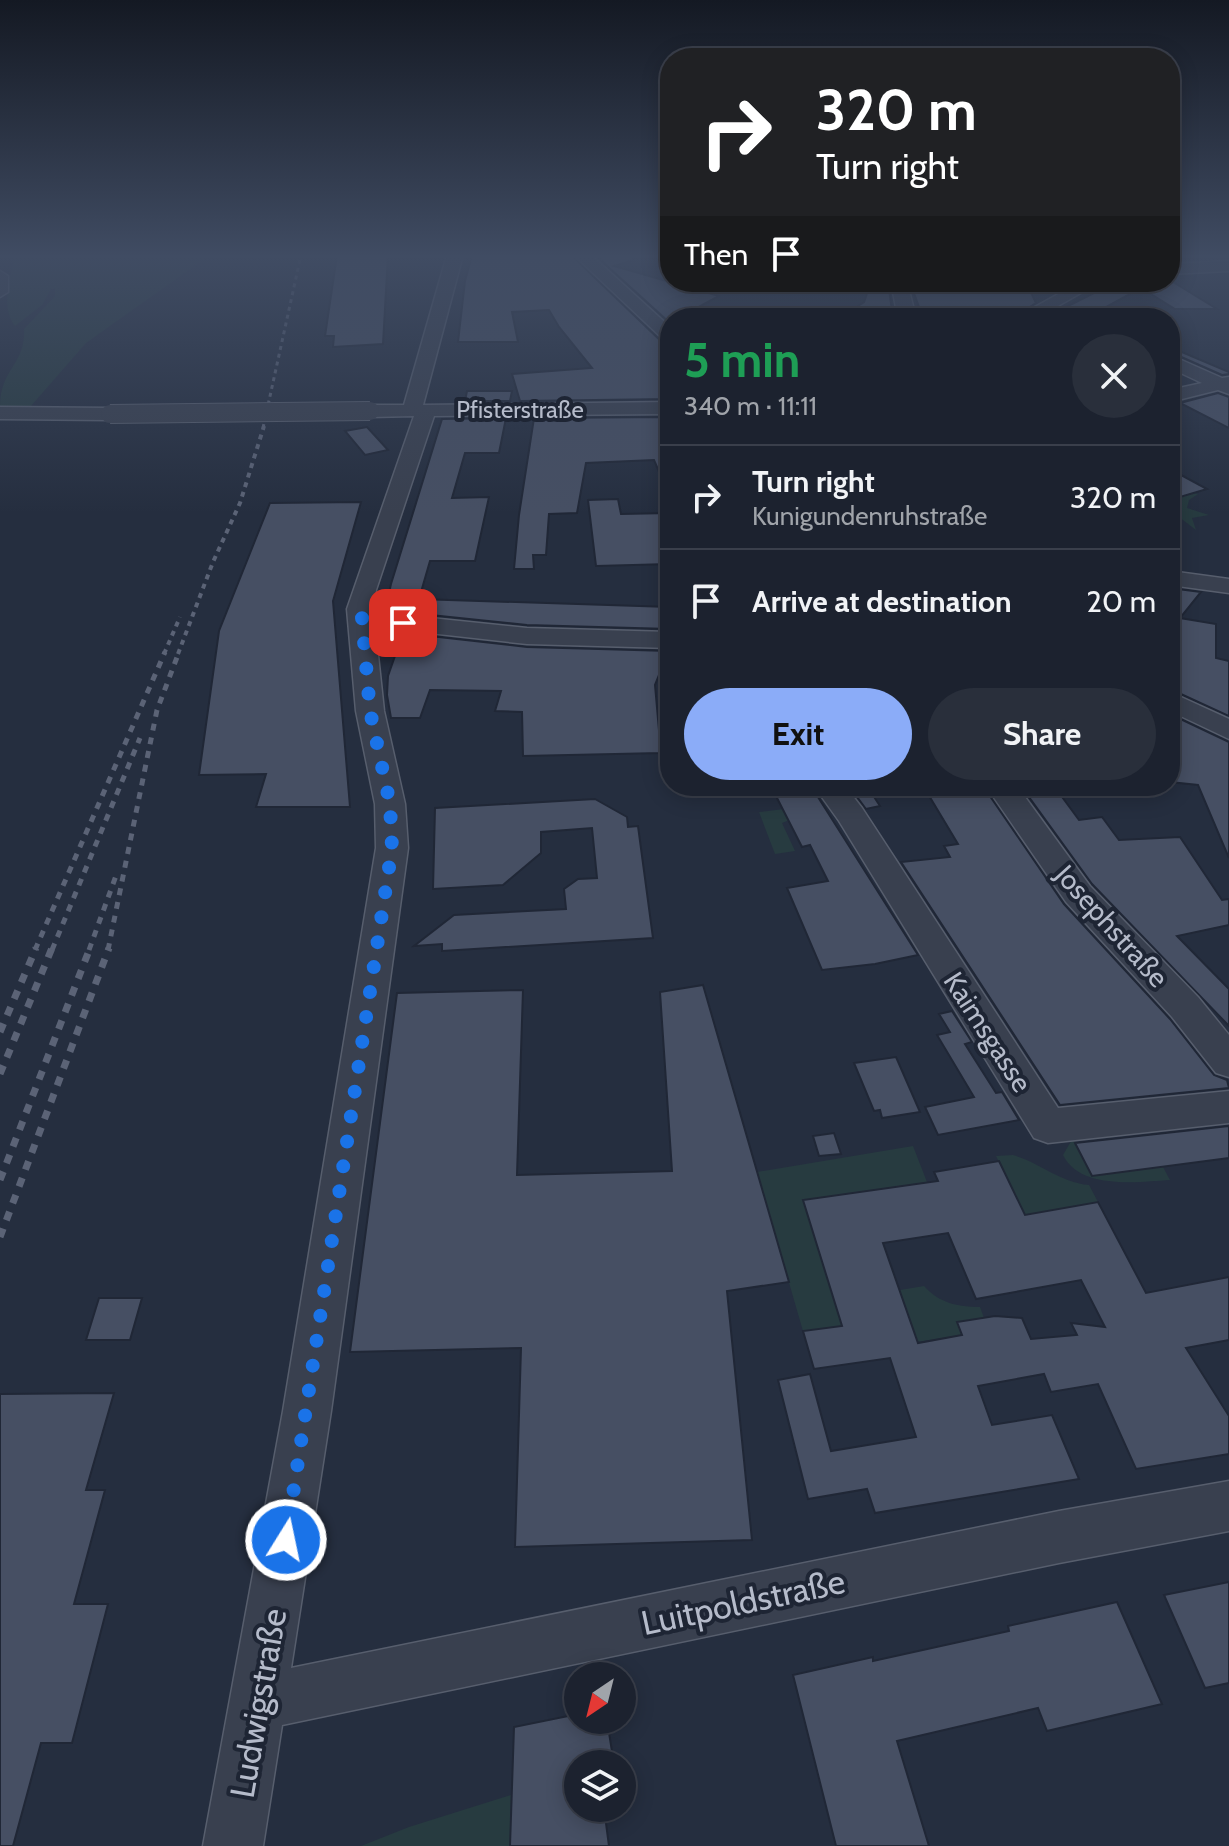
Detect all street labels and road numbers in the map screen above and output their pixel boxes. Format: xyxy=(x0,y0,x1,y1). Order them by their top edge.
street label: Pfisterstraße xyxy=(456,395,584,424)
street label: Josephstraße xyxy=(1048,857,1176,994)
street label: Kaimsgasse xyxy=(937,966,1039,1098)
street label: Luitpoldstraße xyxy=(637,1560,849,1644)
street label: Ludwigstraße xyxy=(221,1605,295,1801)

